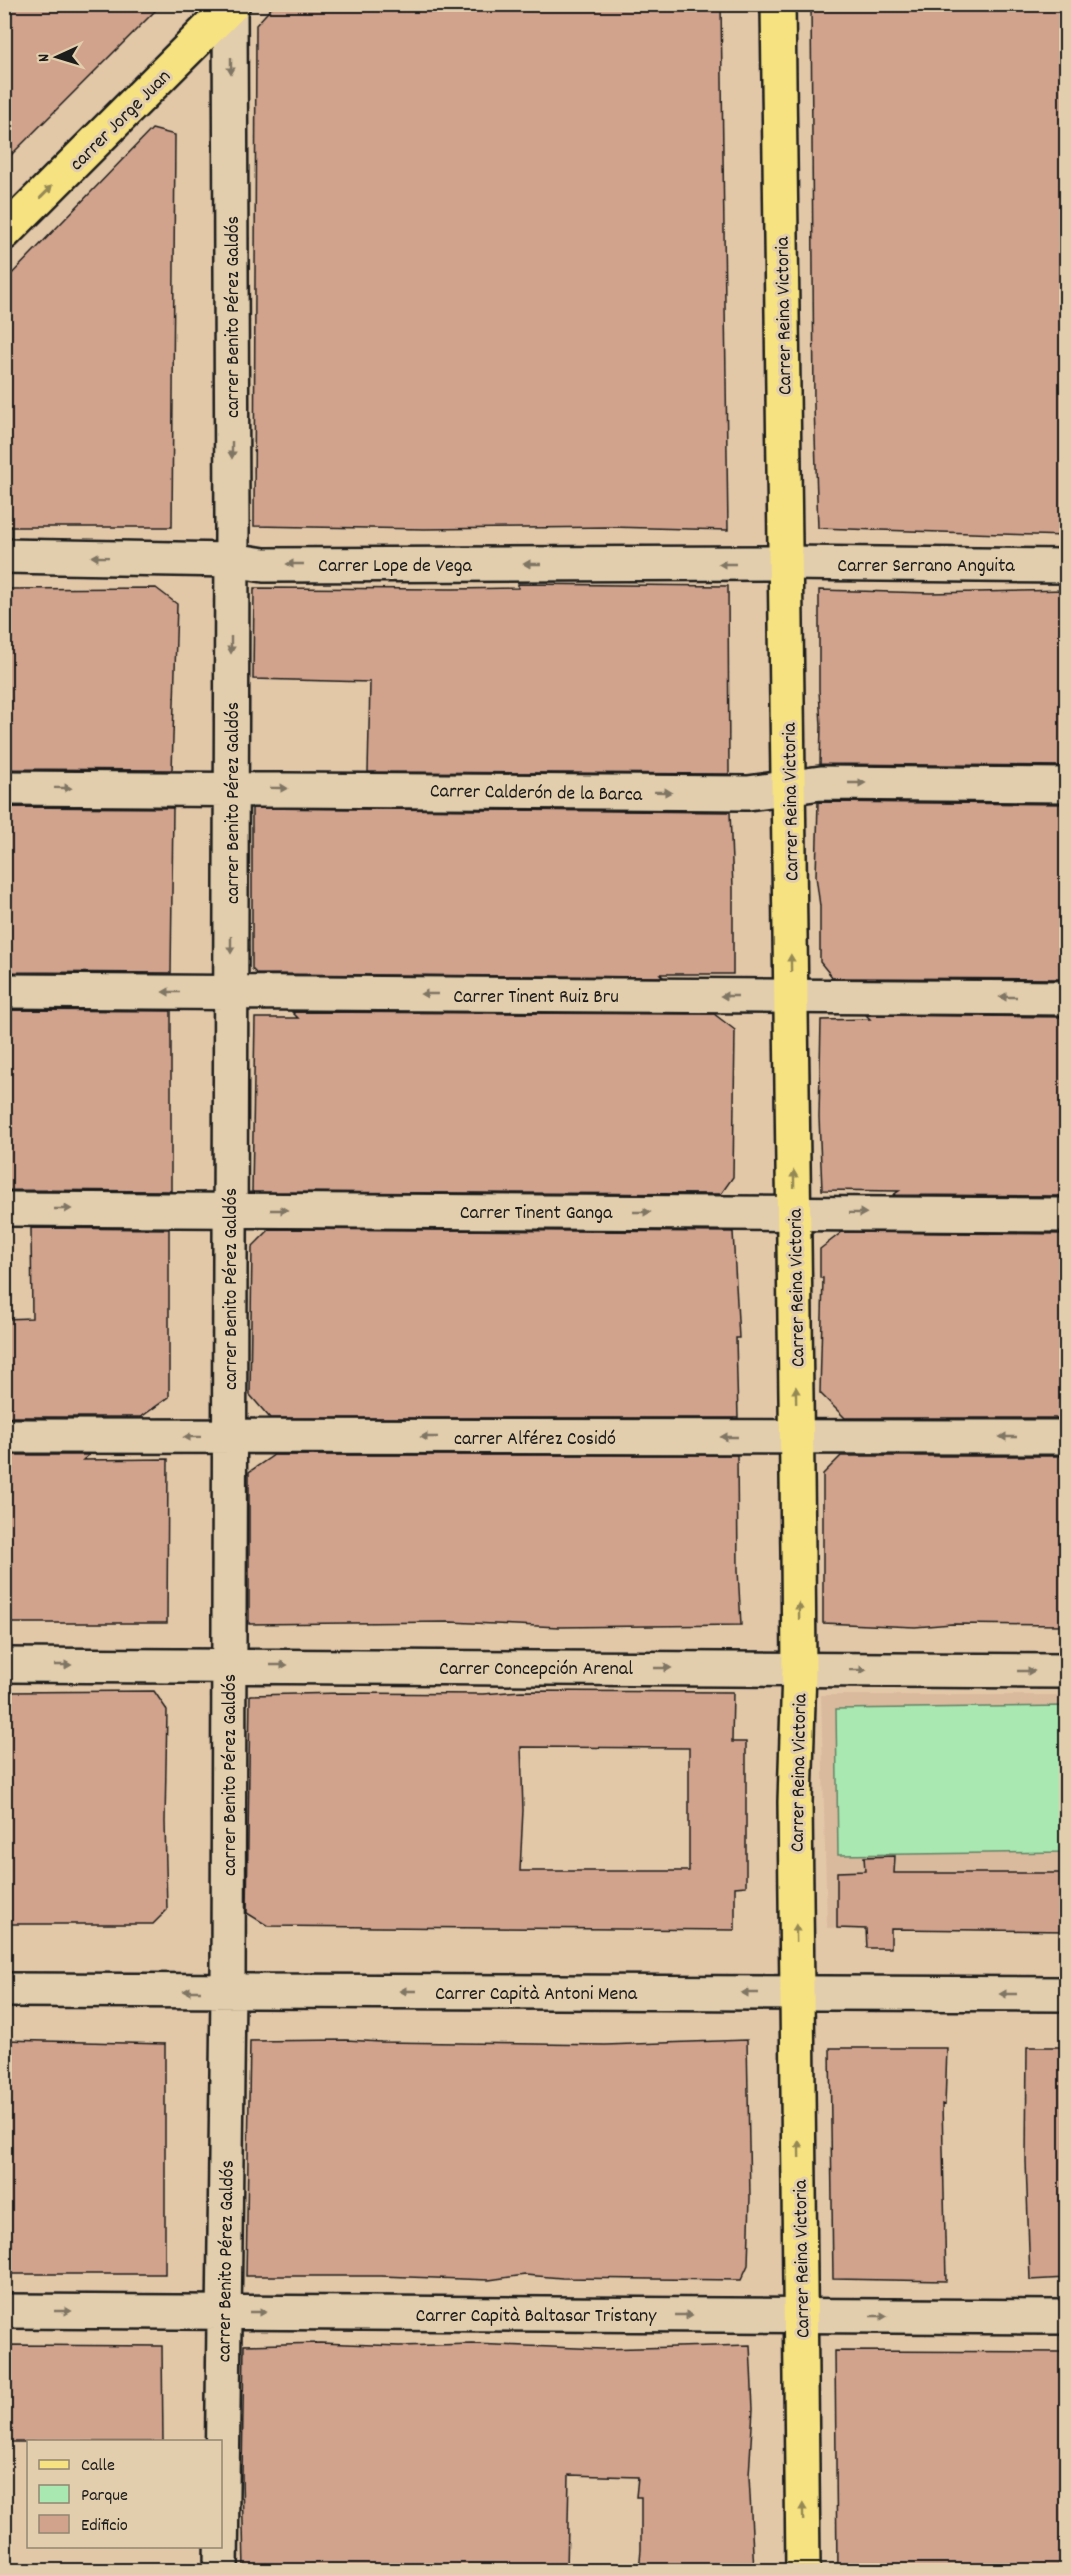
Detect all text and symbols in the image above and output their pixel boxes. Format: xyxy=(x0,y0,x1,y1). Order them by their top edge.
north arrow xyxy=(27,27,87,87)
text: N xyxy=(33,53,56,63)
one-way arrow xyxy=(226,56,236,75)
street label: carrer Jorge Juan xyxy=(64,64,178,178)
one-way arrow xyxy=(39,185,53,199)
street label: carrer Benito Pérez Galdós xyxy=(220,216,248,418)
street label: Carrer Reina Victoria xyxy=(770,236,800,395)
one-way arrow xyxy=(227,440,237,459)
one-way arrow xyxy=(91,553,110,562)
street label: Carrer Lope de Vega xyxy=(318,553,473,581)
street label: Carrer Serrano Anguita xyxy=(837,553,1015,581)
one-way arrow xyxy=(285,559,304,569)
one-way arrow xyxy=(522,559,541,569)
one-way arrow xyxy=(717,559,736,569)
one-way arrow xyxy=(226,635,236,654)
street label: carrer Benito Pérez Galdós xyxy=(220,702,248,904)
street label: Carrer Reina Victoria xyxy=(777,722,807,881)
street label: Carrer Calderón de la Barca xyxy=(430,778,643,810)
one-way arrow xyxy=(848,779,867,788)
one-way arrow xyxy=(53,783,72,793)
one-way arrow xyxy=(269,784,288,793)
one-way arrow xyxy=(653,787,672,797)
one-way arrow xyxy=(226,935,236,954)
one-way arrow xyxy=(786,953,796,972)
street label: Carrer Tinent Ruiz Bru xyxy=(453,984,619,1012)
one-way arrow xyxy=(162,987,181,997)
one-way arrow xyxy=(420,989,439,999)
one-way arrow xyxy=(720,991,739,1001)
one-way arrow xyxy=(999,992,1018,1002)
one-way arrow xyxy=(789,1169,798,1188)
street label: carrer Benito Pérez Galdós xyxy=(218,1188,246,1390)
street label: Carrer Tinent Ganga xyxy=(460,1200,613,1228)
one-way arrow xyxy=(53,1204,72,1214)
one-way arrow xyxy=(269,1205,288,1215)
one-way arrow xyxy=(632,1207,651,1217)
street label: Carrer Reina Victoria xyxy=(783,1208,813,1367)
one-way arrow xyxy=(848,1208,867,1218)
one-way arrow xyxy=(791,1385,801,1404)
street label: carrer Alférez Cosidó xyxy=(454,1426,616,1454)
one-way arrow xyxy=(183,1432,202,1441)
one-way arrow xyxy=(420,1432,439,1442)
one-way arrow xyxy=(720,1432,739,1442)
one-way arrow xyxy=(999,1432,1018,1442)
one-way arrow xyxy=(794,1601,804,1620)
street label: Carrer Concepción Arenal xyxy=(439,1656,633,1684)
one-way arrow xyxy=(53,1660,72,1670)
one-way arrow xyxy=(269,1660,288,1670)
one-way arrow xyxy=(653,1663,672,1673)
one-way arrow xyxy=(848,1665,867,1675)
one-way arrow xyxy=(1017,1666,1036,1676)
street label: carrer Benito Pérez Galdós xyxy=(217,1674,245,1876)
street label: Carrer Reina Victoria xyxy=(785,1693,815,1852)
one-way arrow xyxy=(791,1924,801,1943)
street label: Carrer Capità Antoni Mena xyxy=(435,1981,638,2009)
one-way arrow xyxy=(183,1986,202,1996)
one-way arrow xyxy=(399,1987,418,1996)
one-way arrow xyxy=(741,1988,760,1998)
one-way arrow xyxy=(999,1989,1018,1999)
one-way arrow xyxy=(794,2140,804,2159)
street label: carrer Benito Pérez Galdós xyxy=(211,2160,243,2362)
street label: Carrer Reina Victoria xyxy=(788,2179,818,2338)
street label: Carrer Capità Baltasar Tristany xyxy=(416,2303,657,2331)
one-way arrow xyxy=(53,2306,72,2316)
one-way arrow xyxy=(248,2307,267,2317)
one-way arrow xyxy=(674,2310,693,2320)
one-way arrow xyxy=(869,2311,888,2321)
legend xyxy=(27,2440,222,2548)
text: Calle xyxy=(81,2454,115,2479)
text: Parque xyxy=(81,2484,128,2509)
one-way arrow xyxy=(798,2503,808,2522)
text: Edificio xyxy=(81,2514,128,2539)

